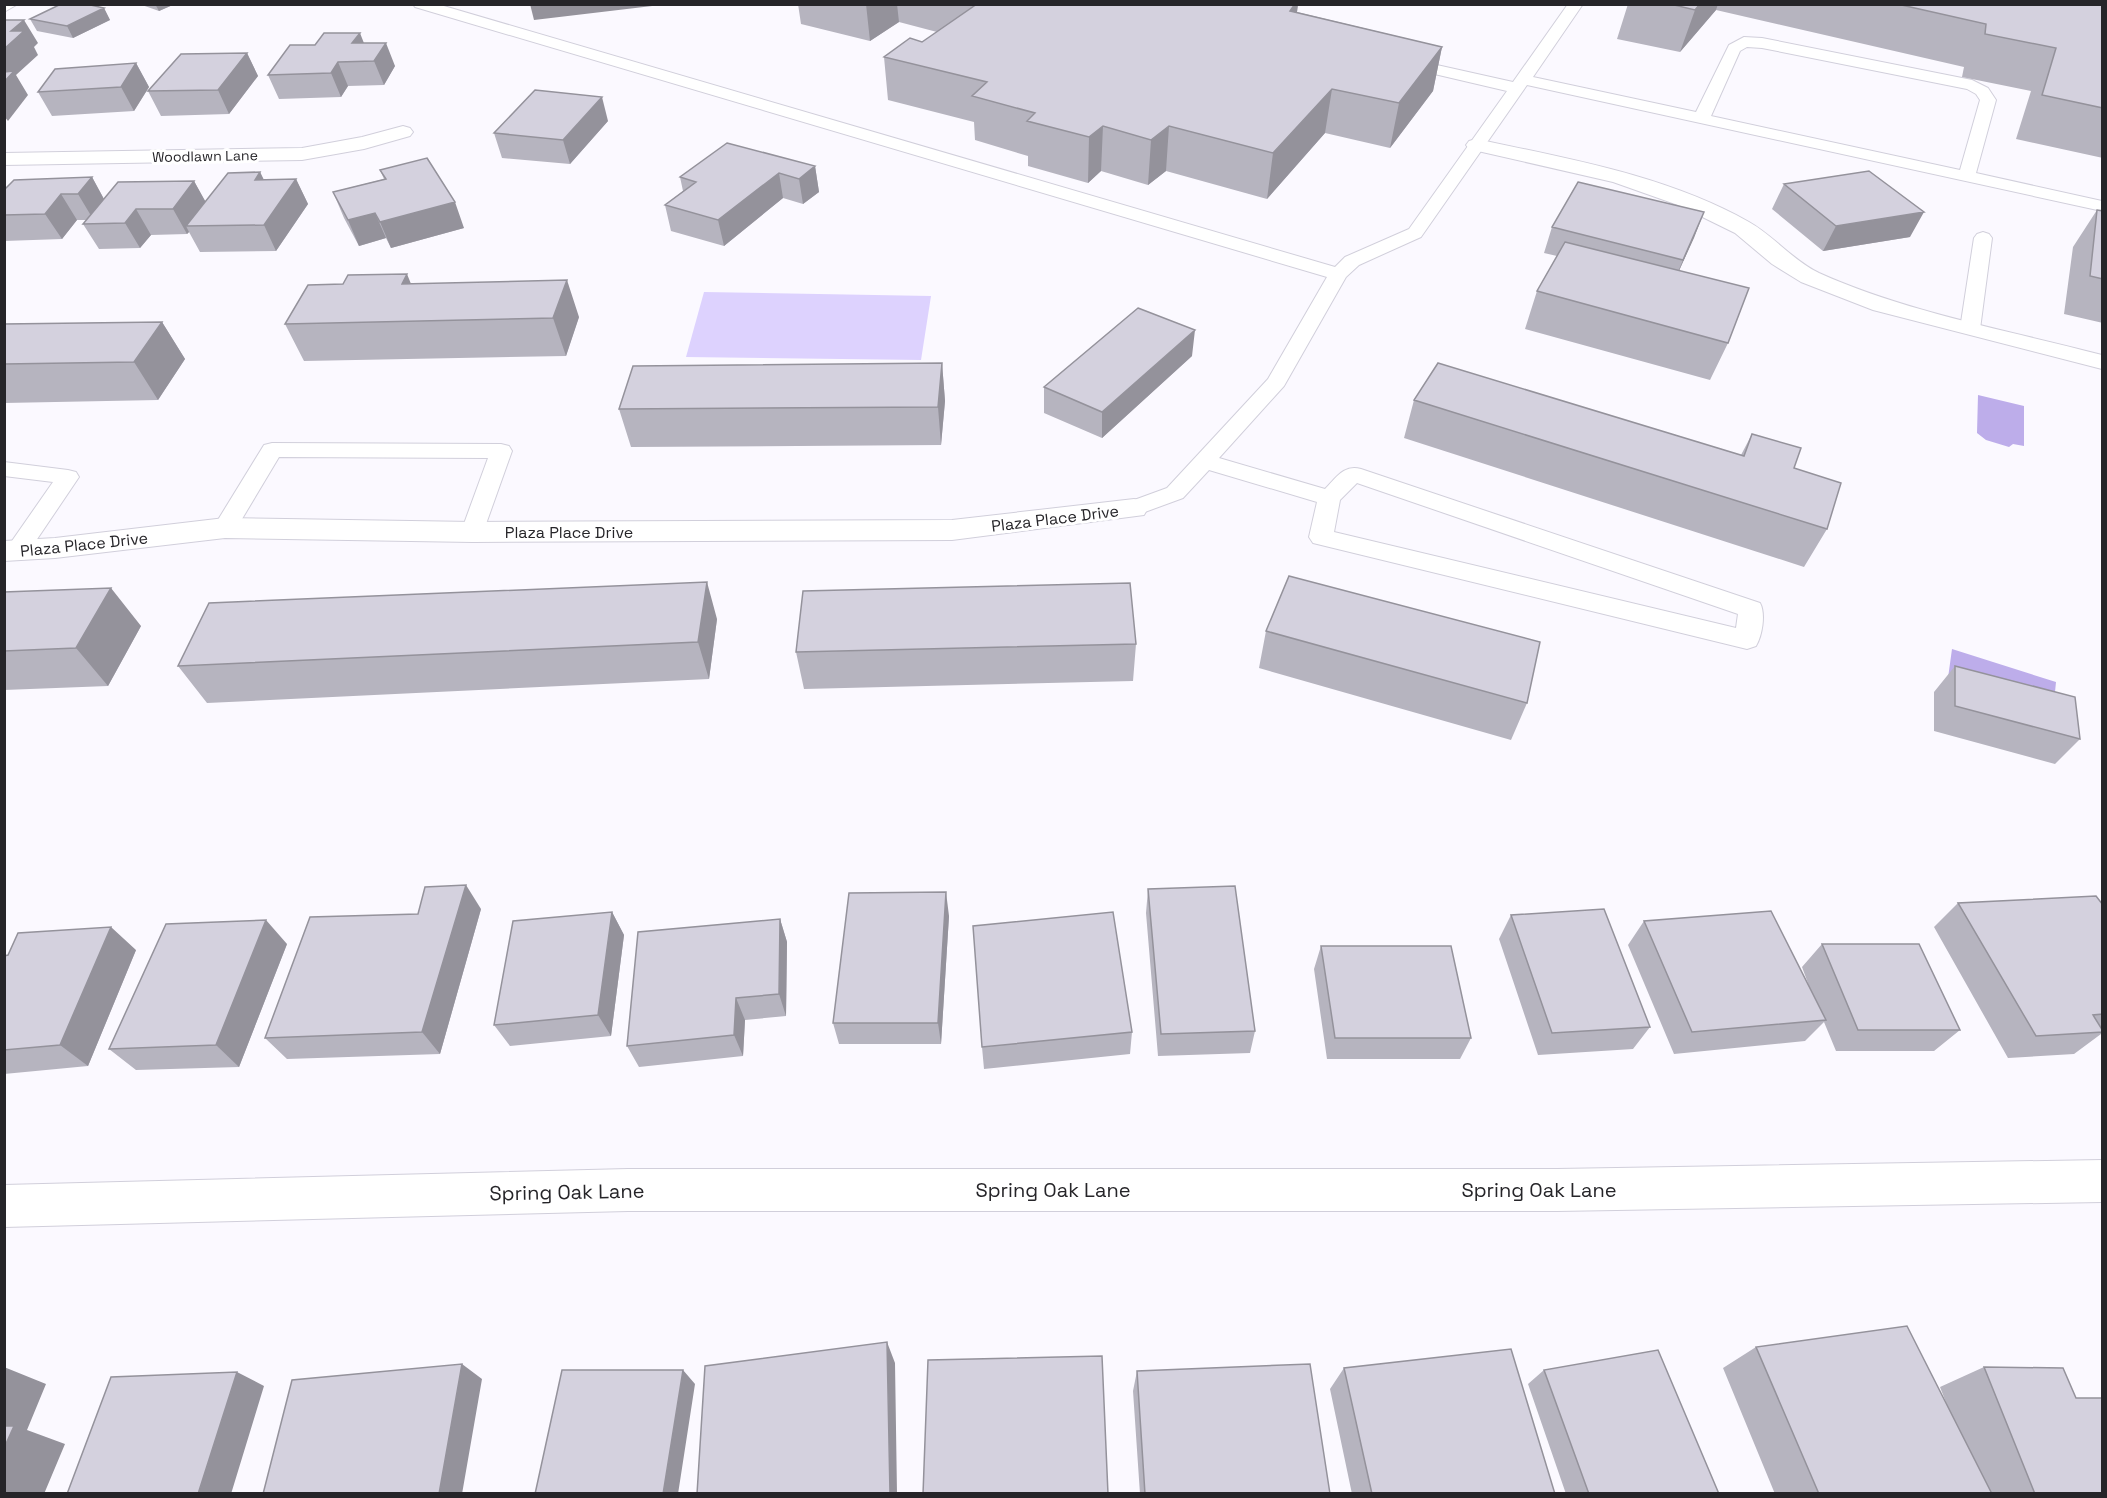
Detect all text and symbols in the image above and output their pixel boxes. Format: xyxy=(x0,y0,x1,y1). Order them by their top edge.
street label: Woodlawn Lane xyxy=(152,146,258,166)
street label: Plaza Place Drive xyxy=(990,500,1120,537)
street label: Plaza Place Drive xyxy=(505,522,633,543)
street label: Plaza Place Drive xyxy=(19,527,149,562)
street label: Spring Oak Lane xyxy=(975,1177,1131,1203)
street label: Spring Oak Lane xyxy=(1461,1177,1617,1203)
street label: Spring Oak Lane xyxy=(489,1178,645,1206)

